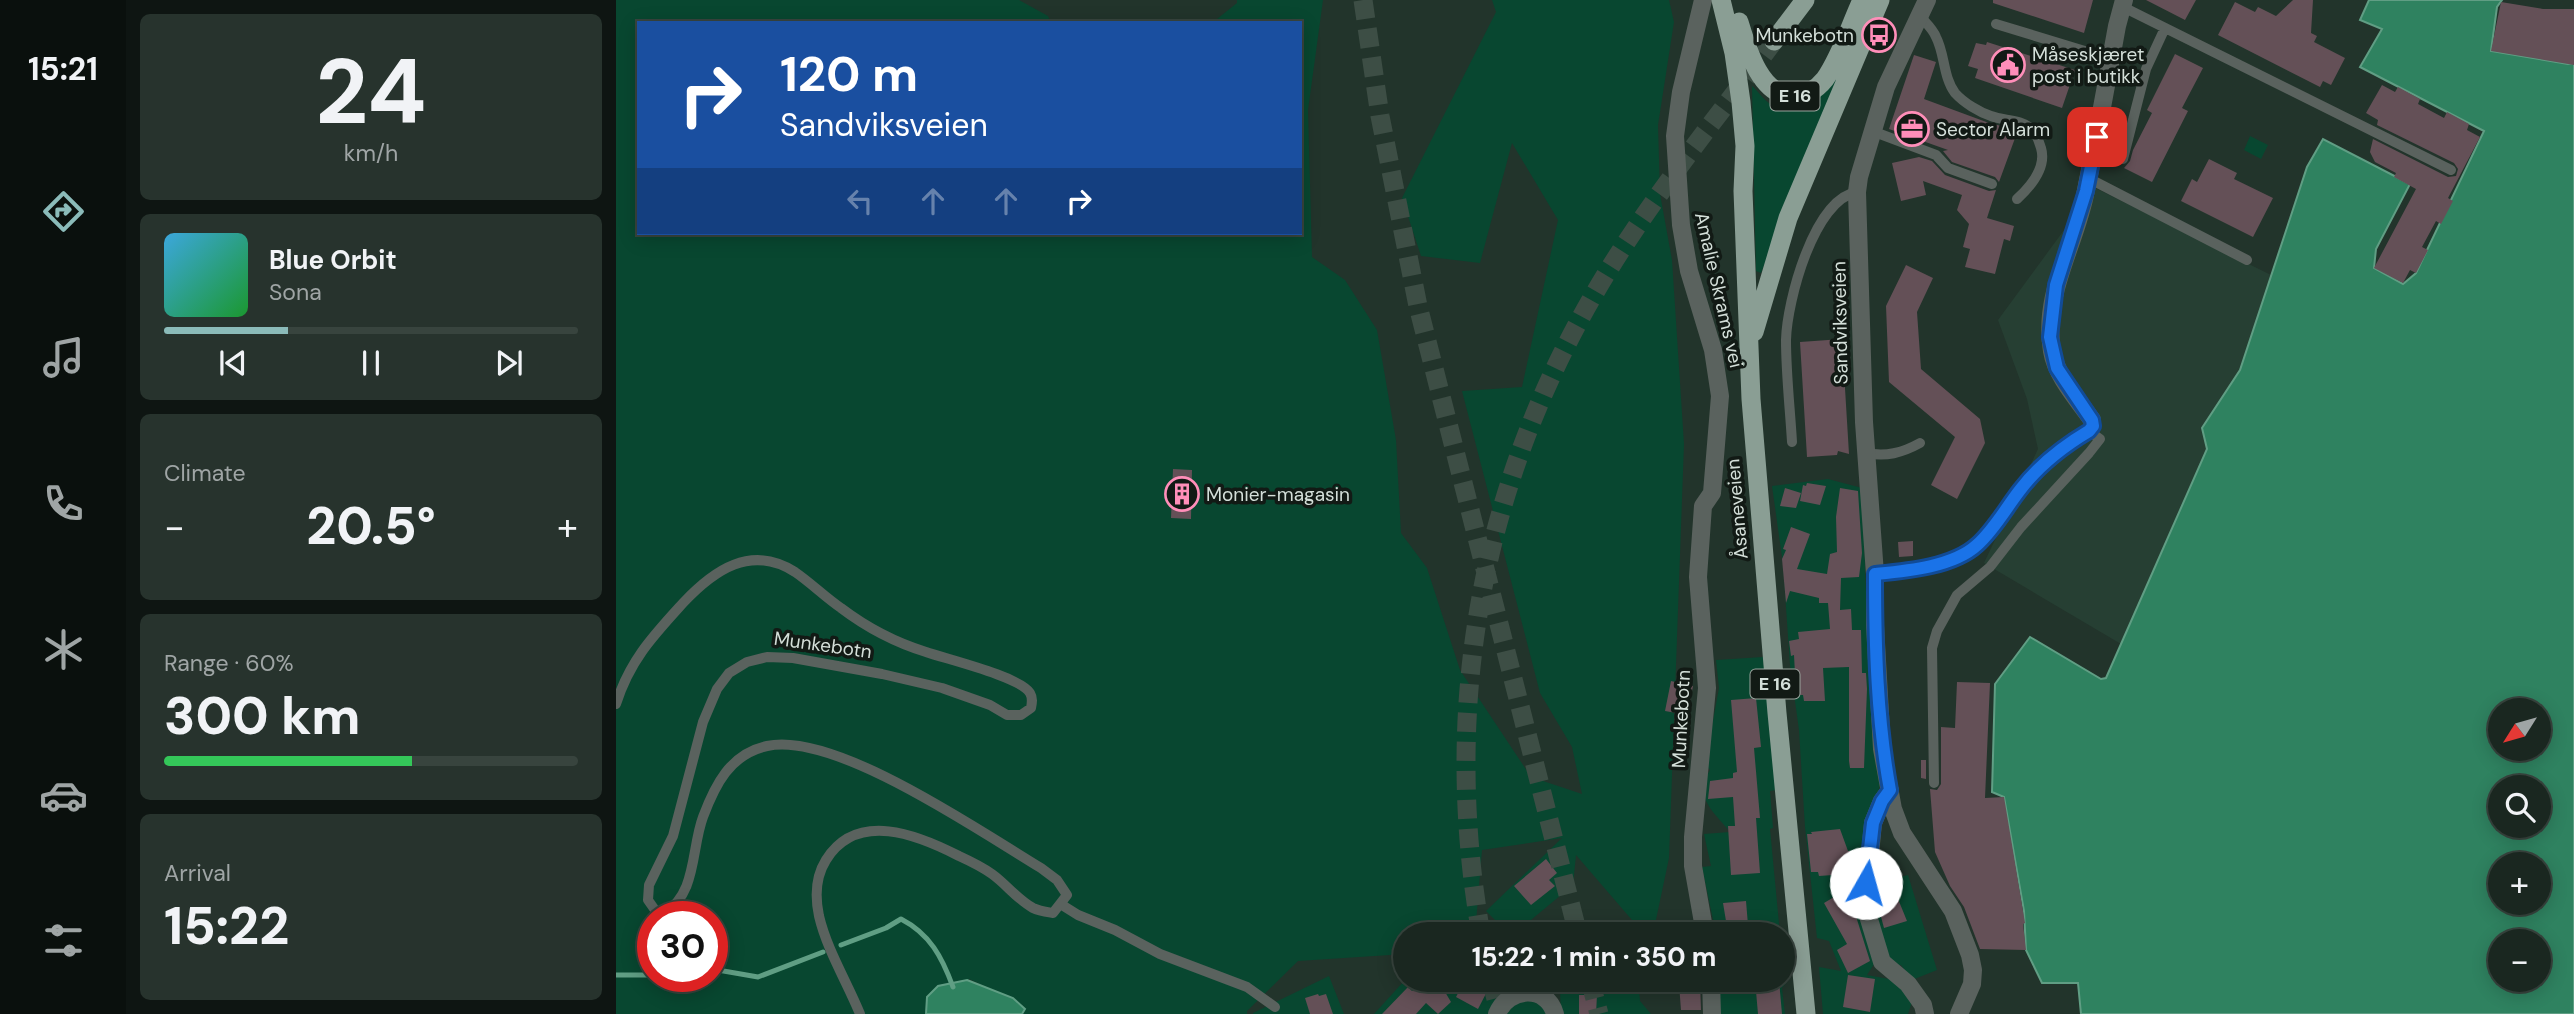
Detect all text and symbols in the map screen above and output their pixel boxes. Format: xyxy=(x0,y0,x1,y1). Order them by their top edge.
bus stop icon: Munkebotn xyxy=(1860,16,1898,54)
place label: Munkebotn xyxy=(1755,23,1854,48)
text: 24 xyxy=(315,33,427,151)
text: 120 m xyxy=(780,42,918,106)
place label: Måseskjæret post i butikk xyxy=(2032,42,2144,89)
public building icon: Måseskjæret post i butikk xyxy=(1989,46,2027,84)
text: 15:21 xyxy=(28,48,98,90)
icon: right xyxy=(665,49,756,140)
road number: E 16 xyxy=(1770,82,1820,110)
text: Sandviksveien xyxy=(780,104,988,146)
pin xyxy=(2067,107,2127,167)
office icon: Sector Alarm xyxy=(1893,110,1931,148)
place label: Sector Alarm xyxy=(1936,117,2050,142)
icon: arrive xyxy=(2078,118,2116,156)
text: km/h xyxy=(344,138,398,168)
icon: left xyxy=(841,182,879,220)
icon: ahead xyxy=(914,182,952,220)
icon: ahead xyxy=(987,182,1025,220)
icon: right xyxy=(1060,182,1098,220)
icon: directions xyxy=(39,187,88,236)
street label: Amalie Skrams vei xyxy=(1689,210,1749,370)
text: Blue Orbit xyxy=(269,243,397,277)
street label: Sandviksveien xyxy=(1826,261,1854,385)
text: Sona xyxy=(269,277,322,307)
icon: music xyxy=(39,333,88,382)
icon: previous xyxy=(214,344,252,382)
icon: pause xyxy=(352,344,390,382)
icon: next xyxy=(490,344,528,382)
text: Climate xyxy=(164,458,246,488)
street label: Åsaneveien xyxy=(1720,458,1754,560)
building icon: Monier-magasin xyxy=(1163,475,1201,513)
icon: phone xyxy=(39,479,88,528)
place label: Monier-magasin xyxy=(1206,482,1350,507)
text: 20.5° xyxy=(306,492,436,560)
text: − xyxy=(164,502,185,552)
text: + xyxy=(557,502,578,552)
icon: climate xyxy=(39,625,88,674)
street label: Munkebotn xyxy=(772,626,874,664)
text: Range · 60% xyxy=(164,648,294,678)
street label: Munkebotn xyxy=(1666,669,1696,769)
road number: E 16 xyxy=(1750,670,1800,698)
text: 300 km xyxy=(164,682,361,750)
north arrow xyxy=(2488,698,2552,761)
map controls xyxy=(2488,698,2551,992)
icon: car xyxy=(39,771,88,820)
button: search xyxy=(2488,775,2551,838)
position arrow xyxy=(1829,846,1903,920)
button: + xyxy=(2488,852,2551,915)
text: Arrival xyxy=(164,858,231,888)
text: 15:22 xyxy=(164,892,289,960)
speed limit sign: 30 xyxy=(637,901,728,992)
icon: filters xyxy=(39,916,88,965)
button: − xyxy=(2488,929,2551,992)
text: 15:22 · 1 min · 350 m xyxy=(1472,940,1716,974)

